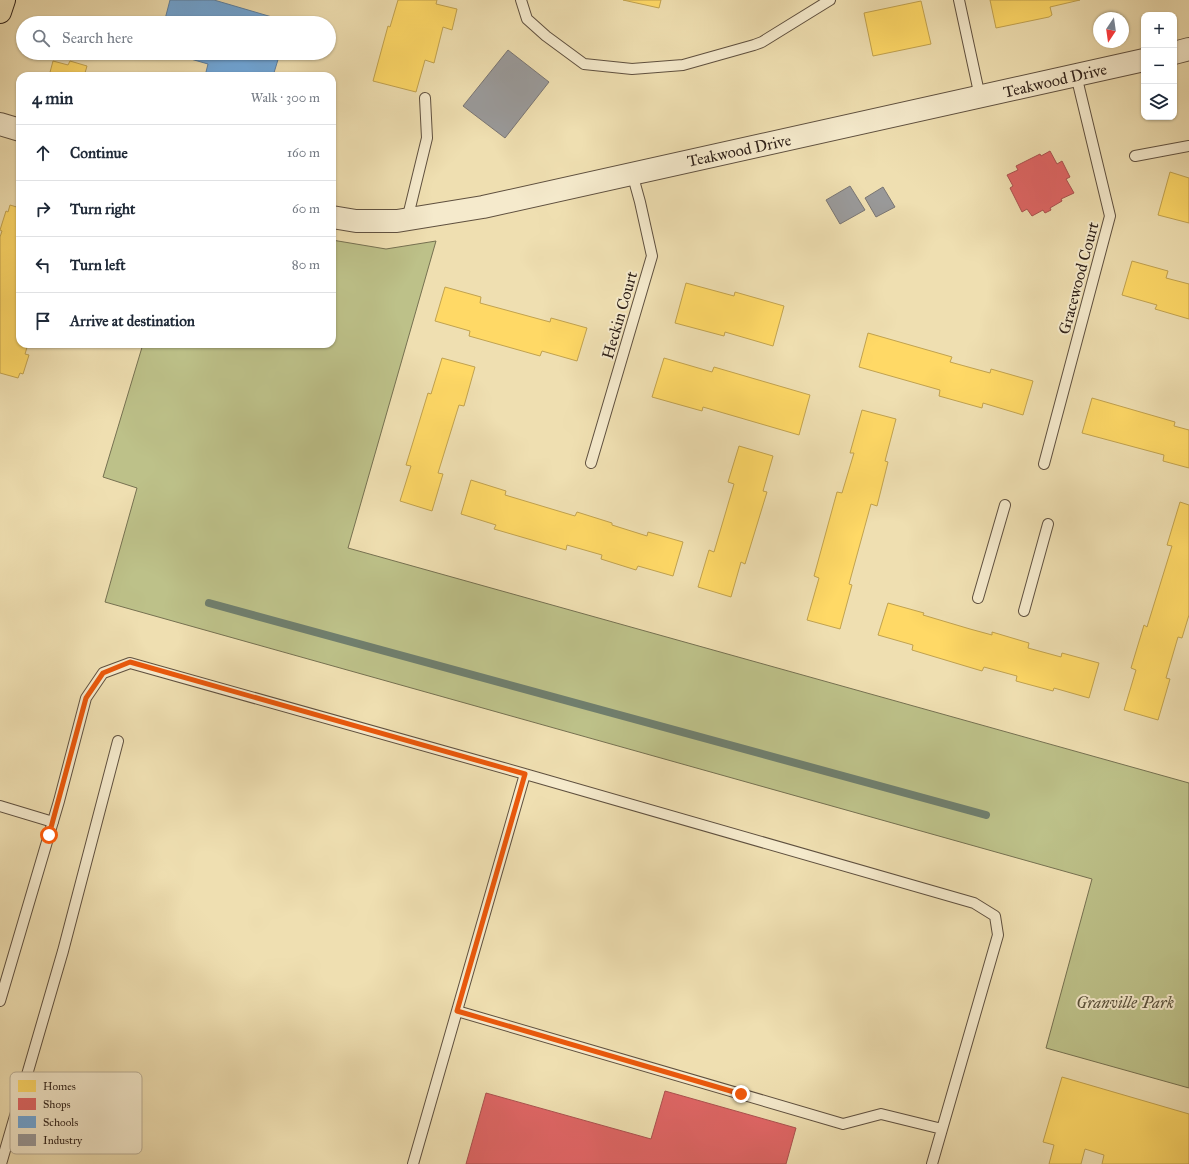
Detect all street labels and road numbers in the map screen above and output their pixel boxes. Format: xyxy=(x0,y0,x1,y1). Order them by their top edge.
street label: Teakwood Drive xyxy=(1001,59,1109,102)
street label: Teakwood Drive xyxy=(685,130,793,171)
street label: Gracewood Court xyxy=(1054,220,1103,336)
street label: Heckin Court xyxy=(598,269,641,361)

